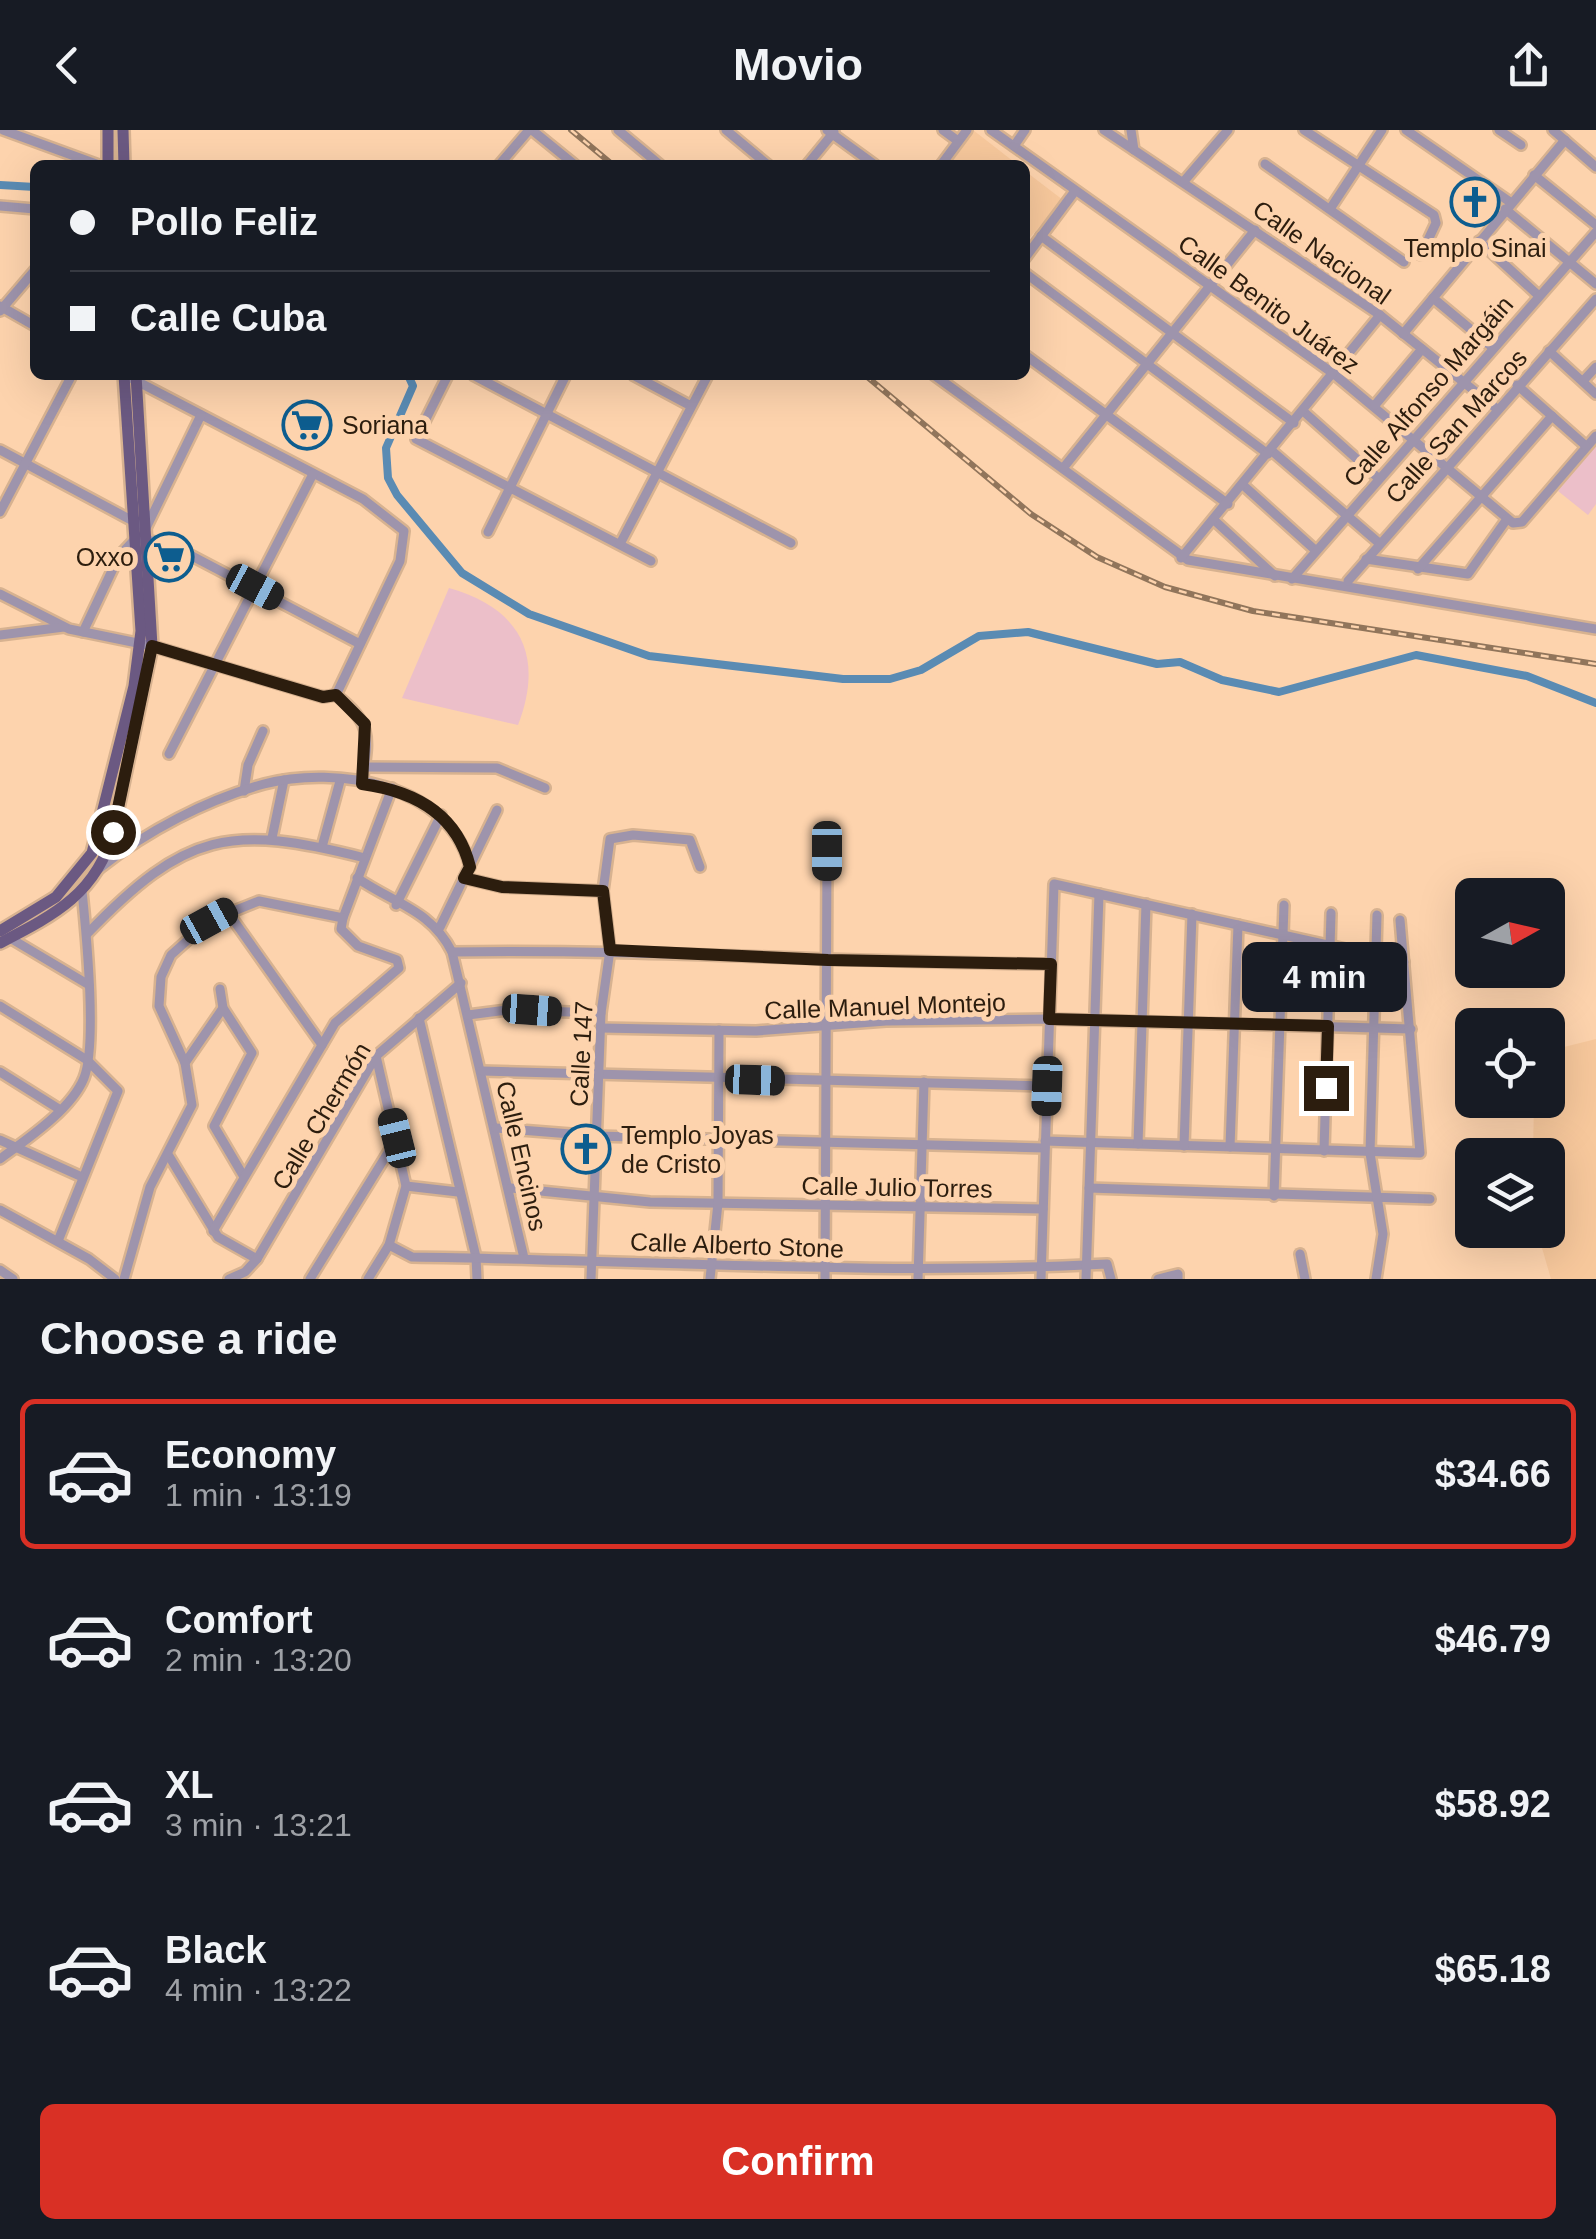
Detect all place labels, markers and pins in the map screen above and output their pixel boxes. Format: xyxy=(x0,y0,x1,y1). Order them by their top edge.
church icon: Templo Sinai xyxy=(1449,176,1501,228)
place label: Templo Sinai xyxy=(1403,234,1547,262)
supermarket icon: Soriana xyxy=(281,399,333,451)
place label: Soriana xyxy=(342,411,428,439)
supermarket icon: Oxxo xyxy=(143,531,195,583)
place label: Oxxo xyxy=(76,543,134,571)
place label: Templo Joyas de Cristo xyxy=(621,1121,774,1178)
church icon: Templo Joyas de Cristo xyxy=(560,1123,612,1175)

